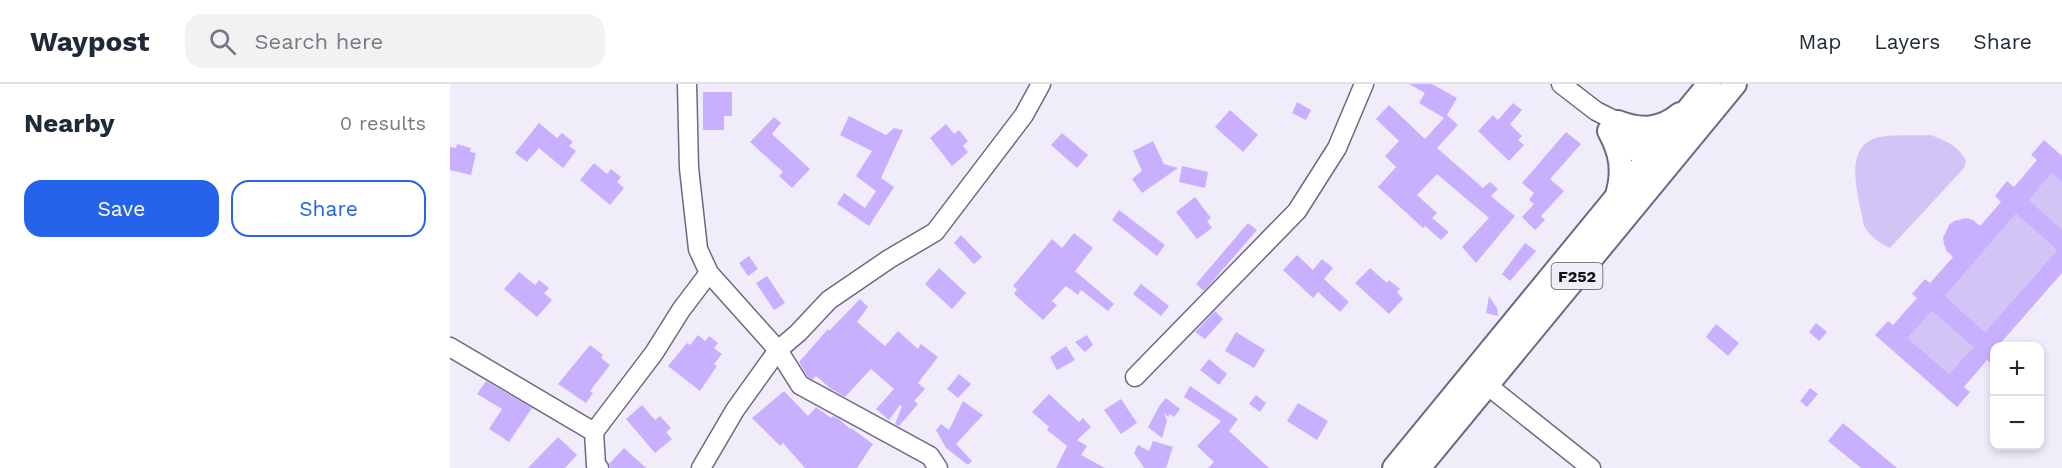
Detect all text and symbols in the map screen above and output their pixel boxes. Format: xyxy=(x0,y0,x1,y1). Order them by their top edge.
search box xyxy=(185,14,605,68)
text: Waypost xyxy=(30,25,149,58)
icon: search xyxy=(206,25,239,58)
text: Search here xyxy=(254,29,383,54)
text: Map xyxy=(1798,29,1841,54)
text: Layers xyxy=(1874,29,1940,54)
text: Share xyxy=(1973,29,2032,54)
text: Nearby xyxy=(24,108,115,138)
text: 0 results xyxy=(340,111,426,135)
button: Save xyxy=(24,180,219,237)
button: Share xyxy=(231,180,426,237)
road number: F252 xyxy=(1552,263,1602,289)
map controls xyxy=(1990,342,2044,450)
button: + xyxy=(1990,342,2044,396)
button: − xyxy=(1990,396,2044,450)

